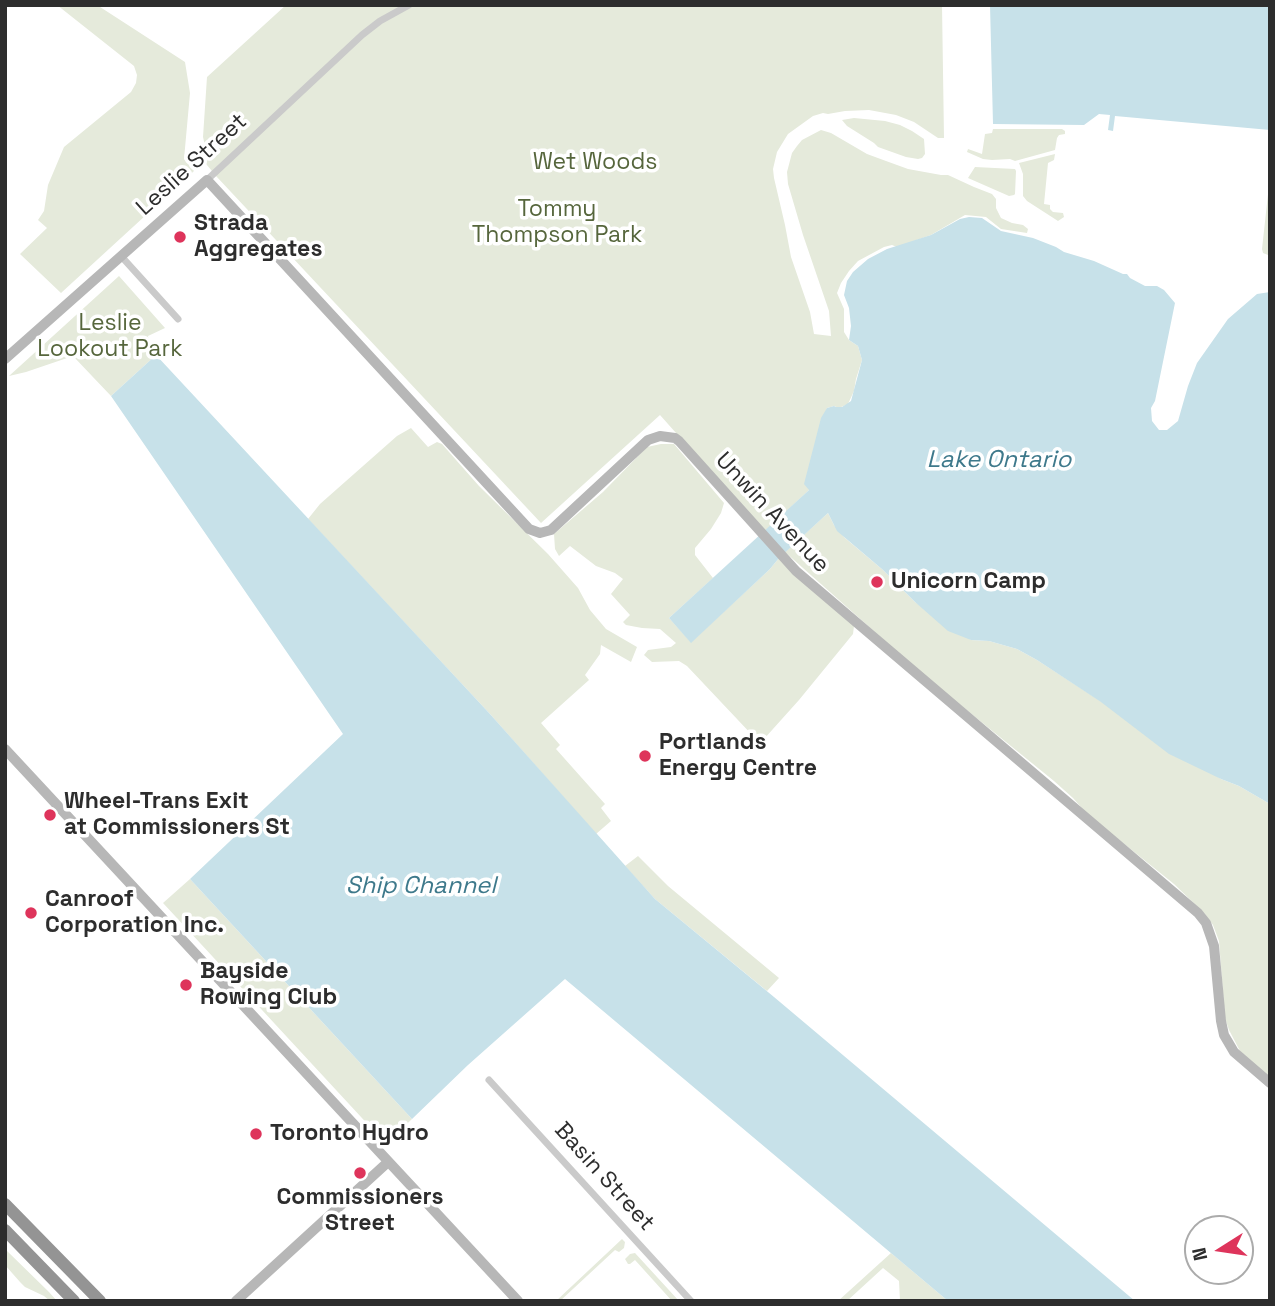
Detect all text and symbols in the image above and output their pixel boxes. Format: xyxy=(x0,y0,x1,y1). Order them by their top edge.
street label: Leslie Street xyxy=(131,108,253,222)
park label: Wet Woods xyxy=(533,149,657,177)
park label: Tommy Thompson Park xyxy=(472,196,642,250)
place label: Strada Aggregates xyxy=(194,210,322,264)
marker: Strada Aggregates xyxy=(172,229,188,245)
park label: Leslie Lookout Park xyxy=(37,310,183,364)
water label: Lake Ontario xyxy=(927,446,1071,474)
street label: Unwin Avenue xyxy=(709,447,835,579)
place label: Unicorn Camp xyxy=(891,568,1046,596)
marker: Unicorn Camp xyxy=(869,574,885,590)
place label: Portlands Energy Centre xyxy=(659,729,817,783)
marker: Portlands Energy Centre xyxy=(637,748,653,764)
place label: Wheel-Trans Exit at Commissioners St xyxy=(64,788,290,842)
marker: Wheel-Trans Exit at Commissioners St xyxy=(42,807,58,823)
water label: Ship Channel xyxy=(346,872,496,900)
place label: Canroof Corporation Inc. xyxy=(45,886,224,940)
marker: Canroof Corporation Inc. xyxy=(23,905,39,921)
place label: Bayside Rowing Club xyxy=(200,958,337,1012)
marker: Bayside Rowing Club xyxy=(178,977,194,993)
street label: Basin Street xyxy=(548,1117,660,1237)
place label: Toronto Hydro xyxy=(270,1120,429,1148)
marker: Toronto Hydro xyxy=(248,1126,264,1142)
marker: Commissioners Street xyxy=(352,1165,368,1181)
place label: Commissioners Street xyxy=(277,1184,443,1238)
north arrow xyxy=(1184,1215,1254,1285)
text: N xyxy=(1186,1245,1213,1263)

